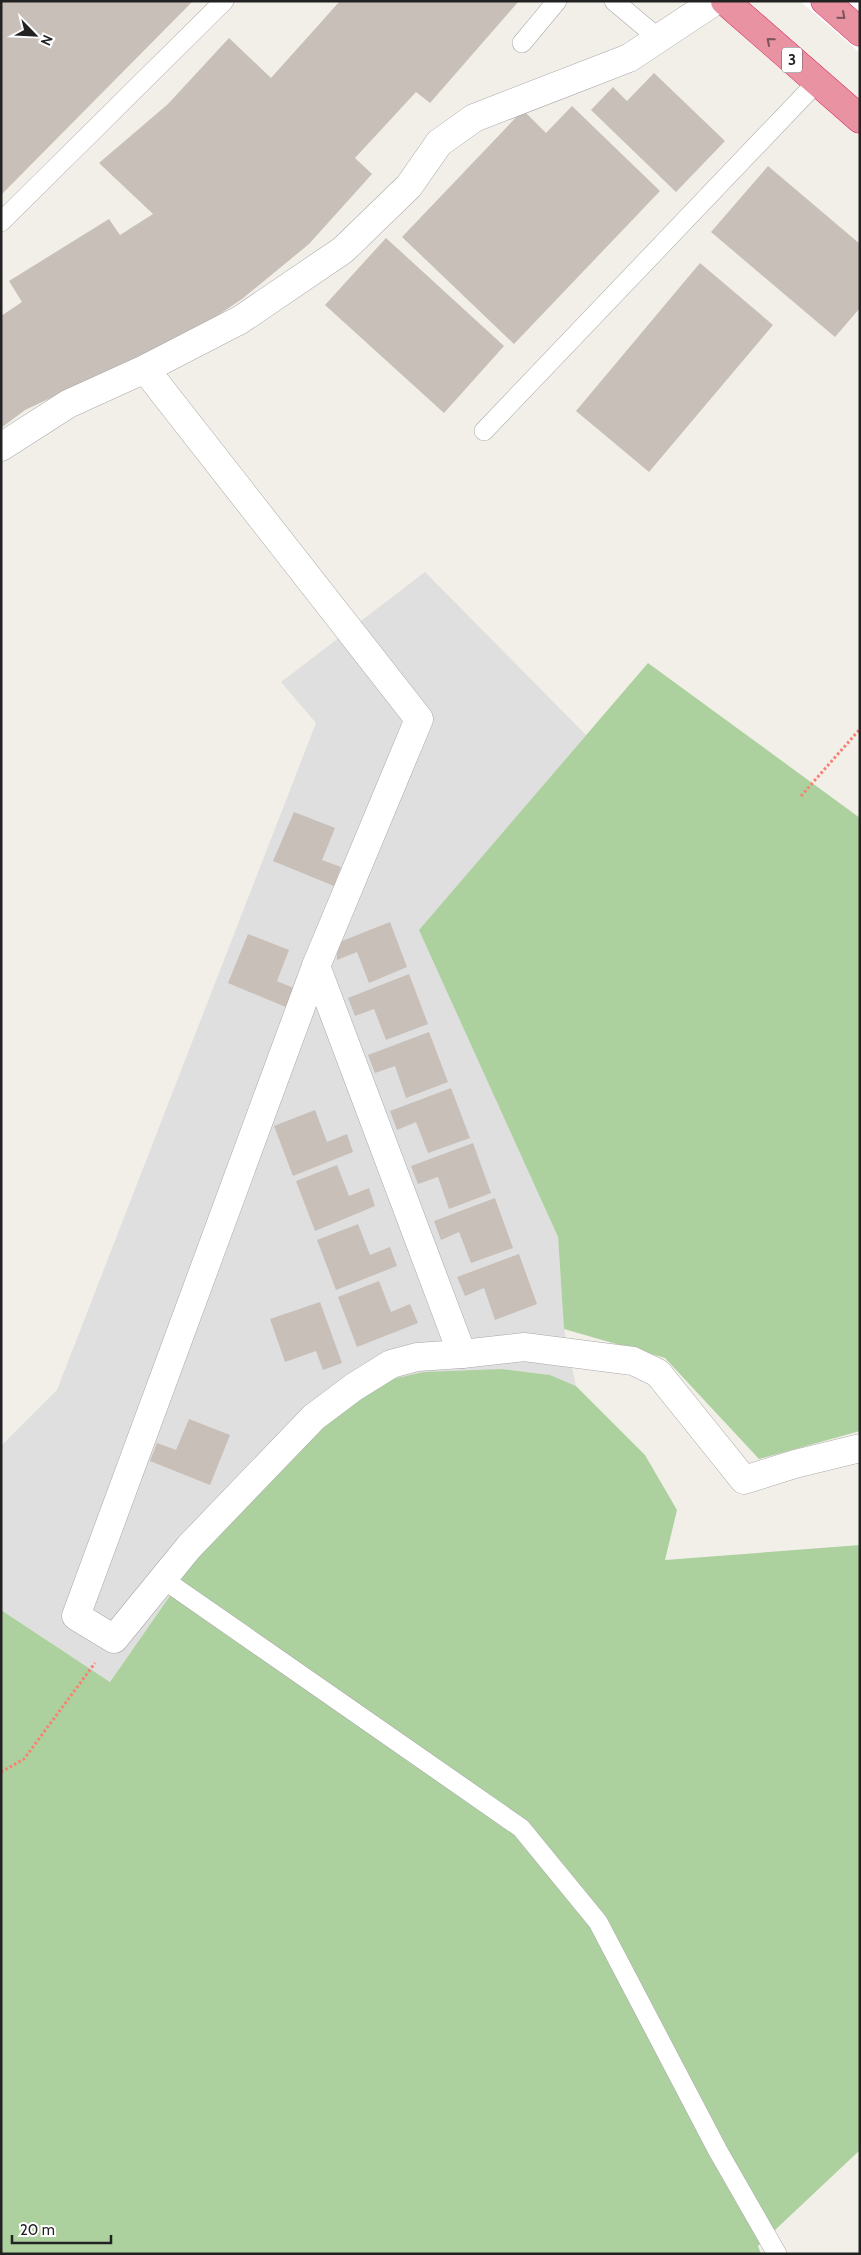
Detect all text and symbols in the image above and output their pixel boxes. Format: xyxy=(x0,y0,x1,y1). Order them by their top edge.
north arrow xyxy=(10,10,60,60)
one-way arrow xyxy=(837,11,846,20)
text: N xyxy=(37,32,57,48)
one-way arrow xyxy=(767,38,776,47)
road number: 3 xyxy=(782,48,802,72)
scale bar xyxy=(12,2212,111,2244)
text: 20 m xyxy=(20,2221,55,2239)

